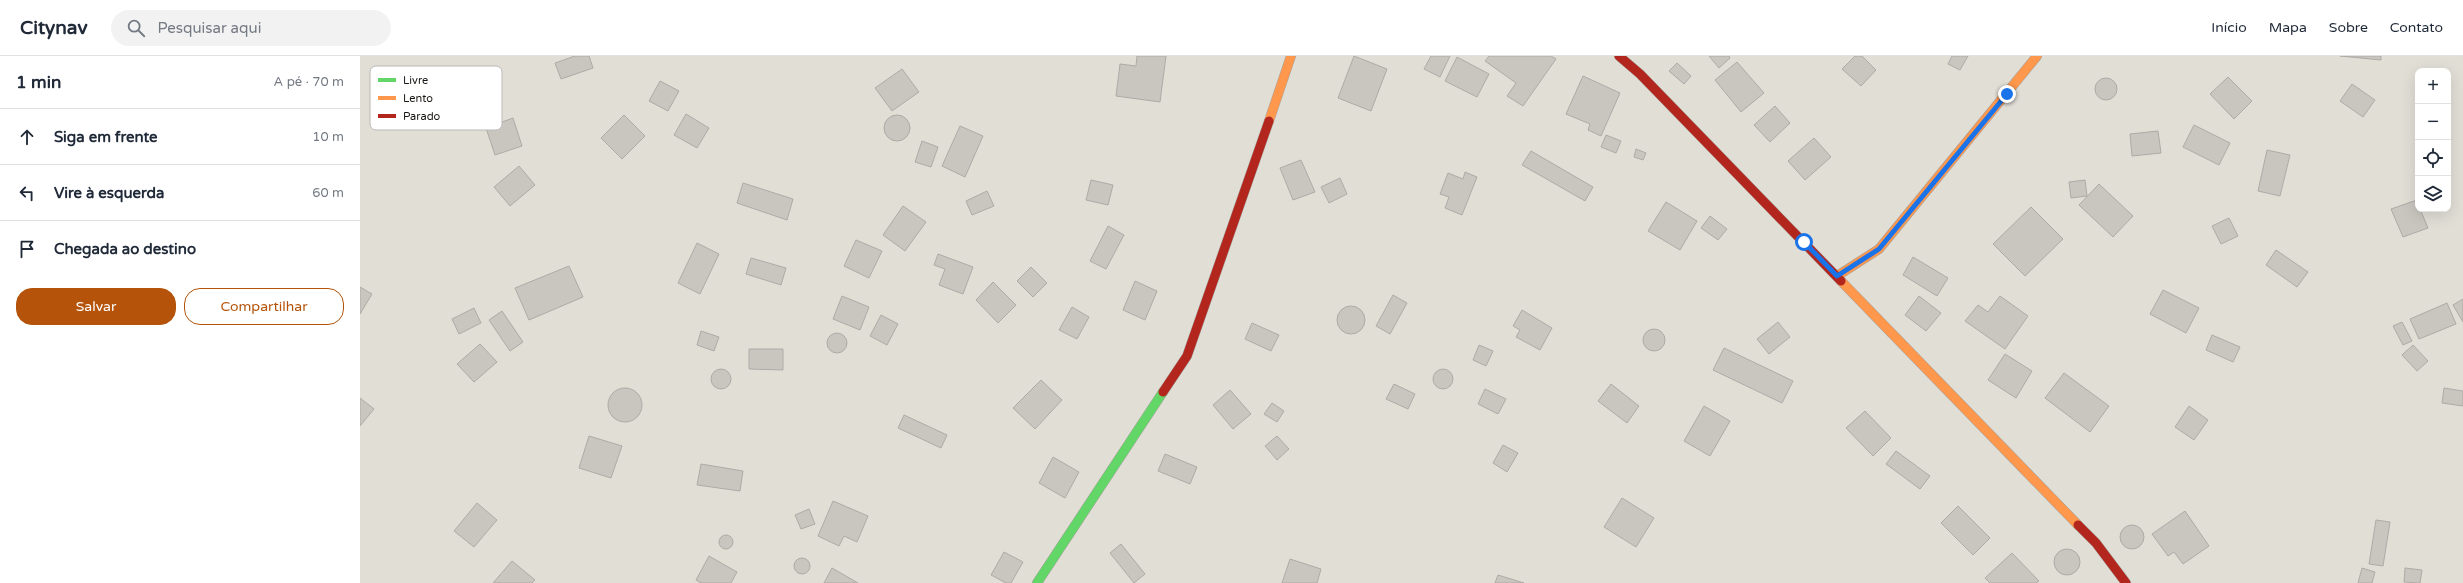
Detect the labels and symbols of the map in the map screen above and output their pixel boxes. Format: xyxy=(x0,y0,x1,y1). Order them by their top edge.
legend xyxy=(370,66,502,130)
text: Livre xyxy=(403,74,428,87)
route end xyxy=(1998,85,2016,103)
text: Lento xyxy=(403,92,433,105)
text: Parado xyxy=(403,110,441,123)
route start xyxy=(1795,233,1813,251)

